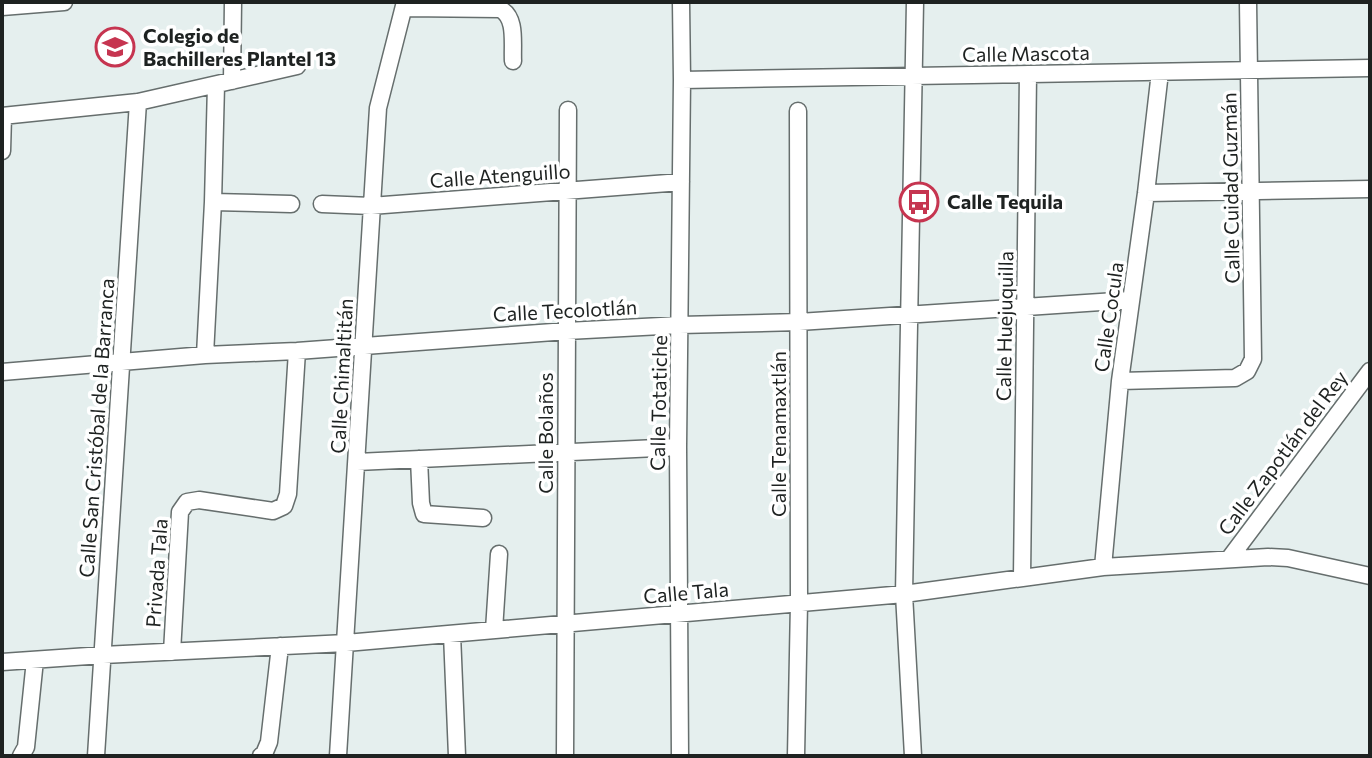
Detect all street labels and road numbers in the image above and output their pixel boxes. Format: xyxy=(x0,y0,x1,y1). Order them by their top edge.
street label: Calle Mascota xyxy=(962,40,1090,66)
street label: Calle Cuidad Guzmán xyxy=(1216,92,1244,284)
street label: Calle Atenguillo xyxy=(429,158,571,192)
street label: Calle Huejuquilla xyxy=(991,251,1017,401)
street label: Calle Cocula xyxy=(1088,260,1128,373)
street label: Calle San Cristóbal de la Barranca xyxy=(74,277,118,578)
street label: Calle Tecolotlán xyxy=(492,294,638,326)
street label: Calle Chimaltitán xyxy=(325,298,357,454)
street label: Calle Totatiche xyxy=(645,335,671,471)
street label: Calle Tenamaxtlán xyxy=(766,351,790,517)
street label: Calle Zapotlán del Rey xyxy=(1213,365,1352,539)
street label: Calle Bolaños xyxy=(533,372,557,494)
street label: Privada Tala xyxy=(140,518,172,628)
street label: Calle Tala xyxy=(642,576,730,608)

